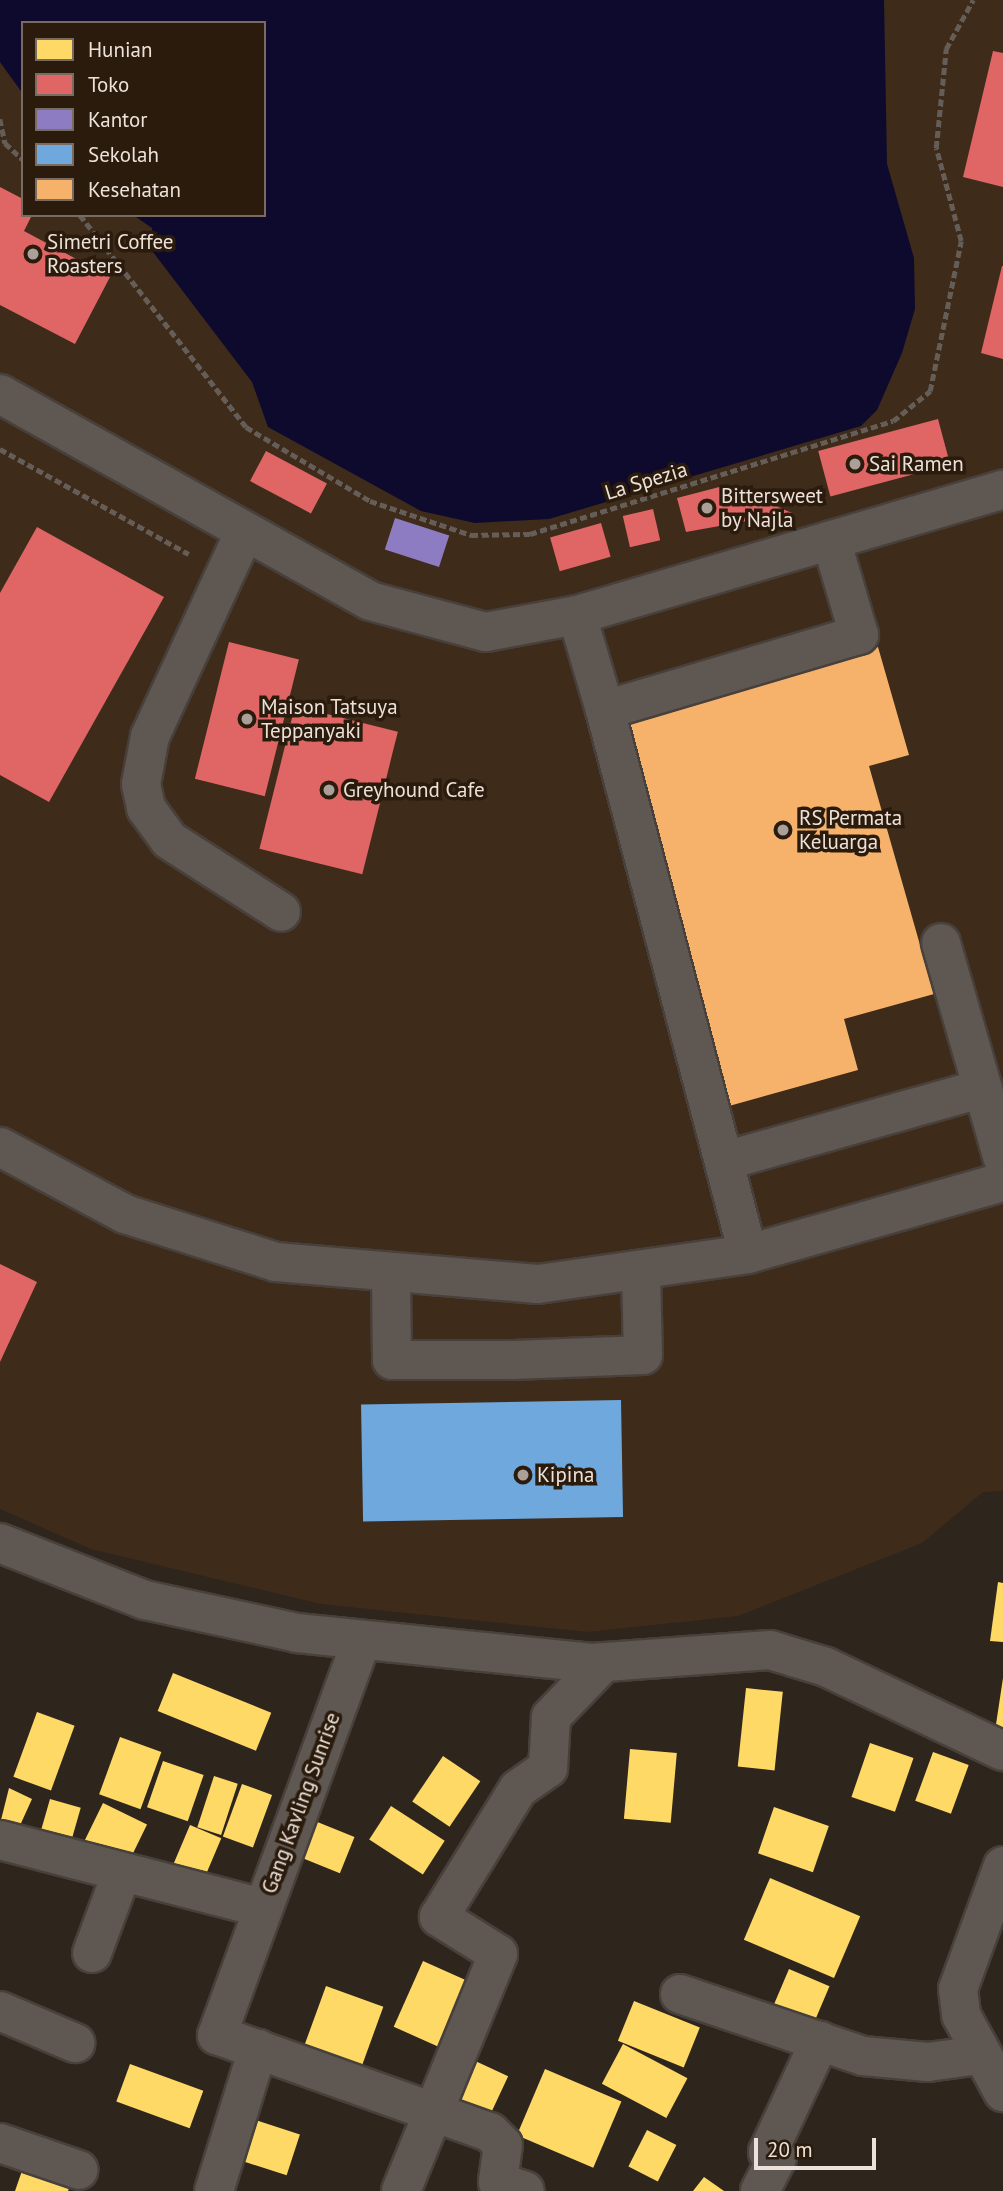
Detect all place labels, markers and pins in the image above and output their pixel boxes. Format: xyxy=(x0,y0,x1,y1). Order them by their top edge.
place label: Simetri Coffee Roasters xyxy=(47,229,174,279)
marker: Simetri Coffee Roasters xyxy=(25,246,41,262)
place label: Sai Ramen xyxy=(869,451,964,477)
marker: Sai Ramen xyxy=(847,456,863,472)
place label: Bittersweet by Najla xyxy=(721,483,823,533)
marker: Bittersweet by Najla xyxy=(699,500,715,516)
place label: Maison Tatsuya Teppanyaki xyxy=(261,694,398,744)
marker: Maison Tatsuya Teppanyaki xyxy=(239,711,255,727)
place label: Greyhound Cafe xyxy=(343,777,485,803)
marker: Greyhound Cafe xyxy=(321,782,337,798)
place label: RS Permata Keluarga xyxy=(799,805,902,855)
marker: RS Permata Keluarga xyxy=(773,820,793,840)
place label: Kipina xyxy=(537,1462,594,1488)
marker: Kipina xyxy=(515,1467,531,1483)

